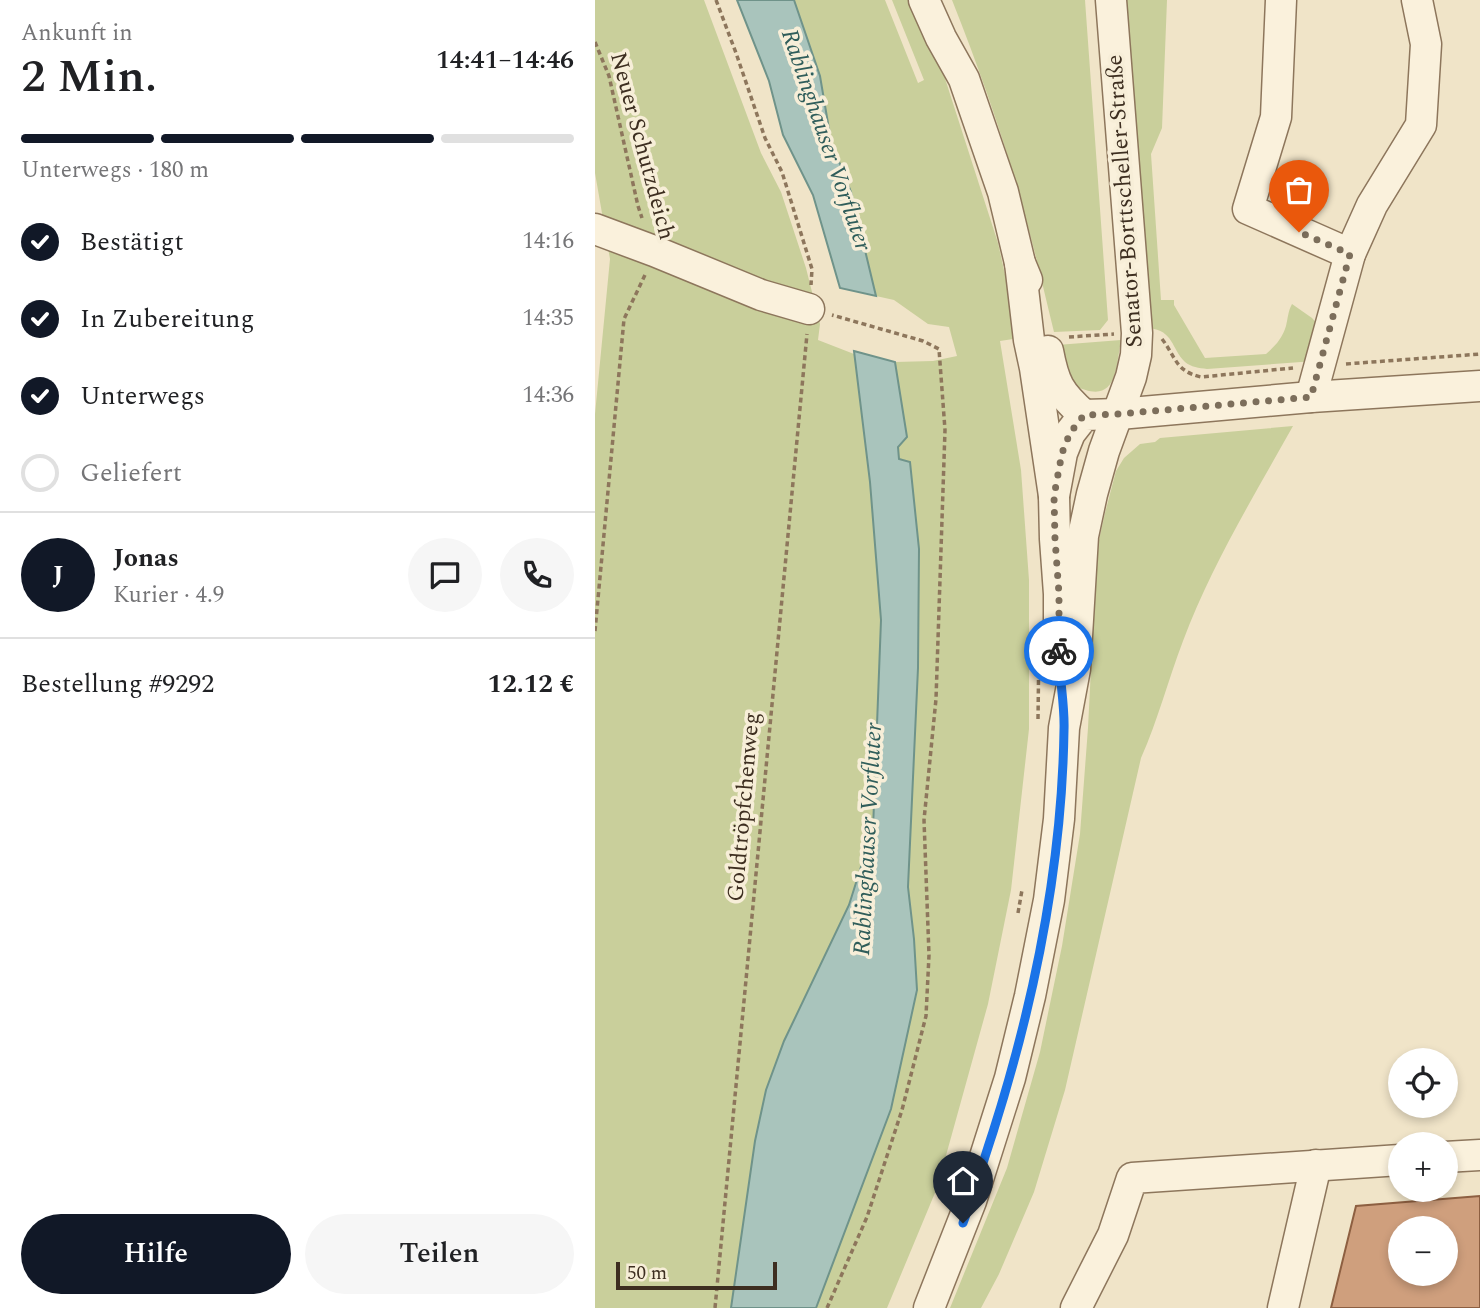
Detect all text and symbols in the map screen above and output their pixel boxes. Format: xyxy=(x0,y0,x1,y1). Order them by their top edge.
text: Ankunft in xyxy=(21,16,133,51)
water label: Rablinghauser Vorfluter xyxy=(771,24,881,257)
text: 14:41–14:46 xyxy=(436,40,574,80)
text: 2 Min. xyxy=(21,42,157,112)
street label: Neuer Schutzdeich xyxy=(600,48,684,244)
street label: Senator-Borttscheller-Straße xyxy=(1097,53,1153,349)
text: Unterwegs · 180 m xyxy=(21,153,209,188)
pin xyxy=(1269,160,1329,232)
icon: bag xyxy=(1280,171,1318,209)
text: Bestätigt xyxy=(80,222,184,262)
icon: check xyxy=(21,223,59,261)
text: 14:16 xyxy=(522,224,574,259)
text: In Zubereitung xyxy=(80,299,254,339)
icon: check xyxy=(21,300,59,338)
text: 14:35 xyxy=(522,301,574,336)
text: Unterwegs xyxy=(80,376,205,416)
icon: check xyxy=(21,377,59,415)
text: 14:36 xyxy=(522,378,574,413)
text: Geliefert xyxy=(80,453,182,493)
text: Jonas xyxy=(113,538,179,578)
button: chat xyxy=(408,538,482,612)
button: phone xyxy=(500,538,574,612)
text: J xyxy=(52,555,64,595)
text: Kurier · 4.9 xyxy=(113,578,224,613)
courier xyxy=(1024,616,1094,686)
icon: bike xyxy=(1040,632,1078,670)
text: Bestellung #9292 xyxy=(21,664,214,704)
text: 12.12 € xyxy=(488,664,574,704)
street label: Goldtröpfchenweg xyxy=(718,711,770,903)
water label: Rablinghauser Vorfluter xyxy=(844,721,892,956)
map controls xyxy=(1388,1048,1458,1286)
button: locate xyxy=(1388,1048,1458,1118)
button: + xyxy=(1388,1132,1458,1202)
pin xyxy=(933,1151,993,1223)
icon: home xyxy=(944,1162,982,1200)
button: Hilfe xyxy=(21,1214,291,1294)
button: Teilen xyxy=(305,1214,574,1294)
button: − xyxy=(1388,1216,1458,1286)
scale bar xyxy=(616,1259,777,1291)
text: 50 m xyxy=(627,1259,667,1288)

